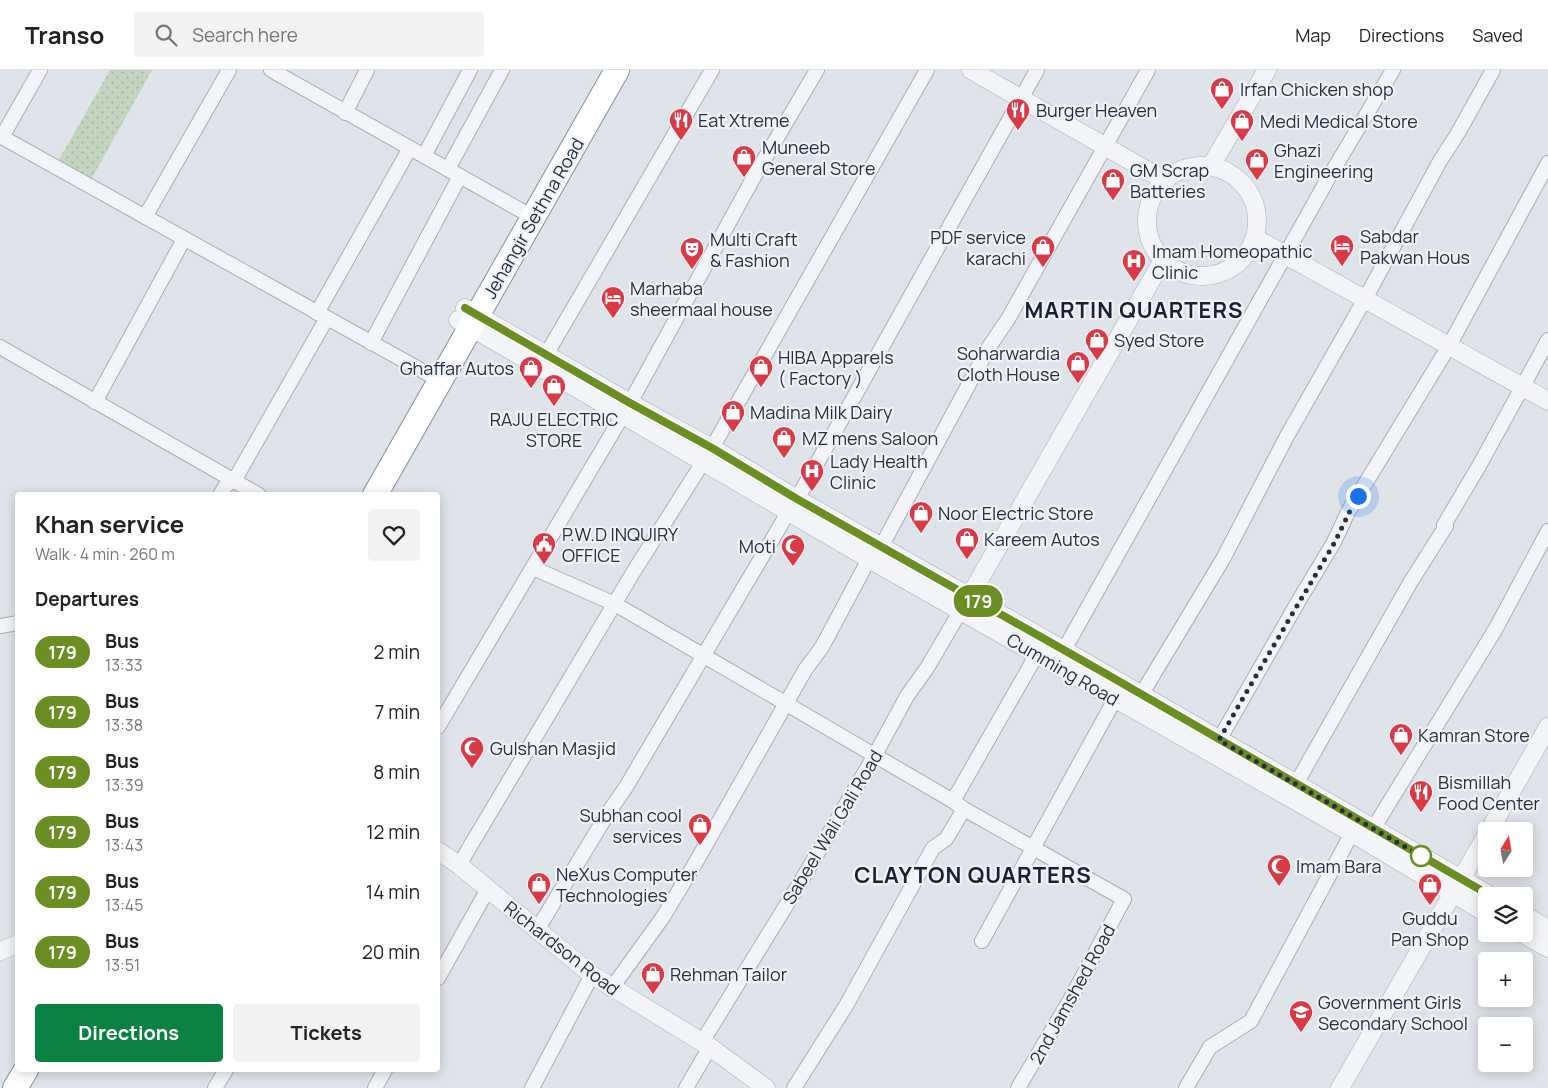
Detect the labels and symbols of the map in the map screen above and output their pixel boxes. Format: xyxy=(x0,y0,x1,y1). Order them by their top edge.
shop icon: Irfan Chicken shop xyxy=(1209,76,1235,110)
place label: Irfan Chicken shop xyxy=(1240,77,1394,101)
restaurant icon: Burger Heaven xyxy=(1005,97,1031,131)
place label: Burger Heaven xyxy=(1036,98,1157,122)
restaurant icon: Eat Xtreme xyxy=(668,107,694,141)
place label: Eat Xtreme xyxy=(698,108,789,132)
shop icon: Medi Medical Store xyxy=(1229,108,1255,142)
place label: Medi Medical Store xyxy=(1260,109,1418,133)
street label: Jehangir Sethna Road xyxy=(477,133,589,303)
place label: Muneeb General Store xyxy=(762,135,875,180)
place label: Ghazi Engineering xyxy=(1274,138,1374,183)
shop icon: Muneeb General Store xyxy=(731,144,757,178)
shop icon: Ghazi Engineering xyxy=(1244,147,1270,181)
place label: GM Scrap Batteries xyxy=(1130,158,1209,203)
shop icon: GM Scrap Batteries xyxy=(1100,167,1126,201)
place label: Sabdar Pakwan Hous xyxy=(1360,224,1470,269)
place label: PDF service karachi xyxy=(930,225,1026,270)
place label: Multi Craft & Fashion xyxy=(710,227,798,272)
hotel icon: Sabdar Pakwan Hous xyxy=(1329,233,1355,267)
shop icon: PDF service karachi xyxy=(1030,234,1056,268)
theatre icon: Multi Craft & Fashion xyxy=(679,236,705,270)
place label: Imam Homeopathic Clinic xyxy=(1152,239,1312,284)
hospital icon: Imam Homeopathic Clinic xyxy=(1121,248,1147,282)
place label: Marhaba sheermaal house xyxy=(630,276,773,321)
hotel icon: Marhaba sheermaal house xyxy=(600,285,626,319)
district label: MARTIN QUARTERS xyxy=(1025,295,1243,325)
shop icon: Syed Store xyxy=(1084,327,1110,361)
place label: Syed Store xyxy=(1114,328,1204,352)
place label: Soharwardia Cloth House xyxy=(957,341,1060,386)
place label: HIBA Apparels ( Factory ) xyxy=(778,345,894,390)
shop icon: Soharwardia Cloth House xyxy=(1065,350,1091,384)
shop icon: HIBA Apparels ( Factory ) xyxy=(748,354,774,388)
shop icon: Ghaffar Autos xyxy=(518,355,544,389)
place label: Ghaffar Autos xyxy=(400,356,514,380)
shop icon: RAJU ELECTRIC STORE xyxy=(541,373,567,407)
shop icon: Madina Milk Dairy xyxy=(720,399,746,433)
place label: Madina Milk Dairy xyxy=(750,400,893,424)
place label: RAJU ELECTRIC STORE xyxy=(490,407,618,452)
shop icon: MZ mens Saloon xyxy=(771,425,797,459)
place label: MZ mens Saloon xyxy=(802,426,938,450)
place label: Lady Health Clinic xyxy=(830,449,928,494)
hospital icon: Lady Health Clinic xyxy=(799,458,825,492)
your location xyxy=(1346,484,1371,509)
shop icon: Noor Electric Store xyxy=(908,500,934,534)
place label: Noor Electric Store xyxy=(938,501,1094,525)
place label: P.W.D INQUIRY OFFICE xyxy=(562,522,679,567)
shop icon: Kareem Autos xyxy=(954,526,980,560)
place label: Kareem Autos xyxy=(984,527,1100,551)
public building icon: P.W.D INQUIRY OFFICE xyxy=(531,531,557,565)
mosque icon: Moti xyxy=(780,533,806,567)
place label: Moti xyxy=(739,534,776,558)
line badge: 179 xyxy=(949,585,1007,617)
street label: Cumming Road xyxy=(1002,627,1124,711)
shop icon: Kamran Store xyxy=(1388,722,1414,756)
place label: Kamran Store xyxy=(1418,723,1530,747)
mosque icon: Gulshan Masjid xyxy=(459,735,485,769)
place label: Gulshan Masjid xyxy=(490,736,616,760)
street label: Sabeel Wali Gali Road xyxy=(776,745,888,909)
place label: Bismillah Food Center xyxy=(1438,770,1541,815)
restaurant icon: Bismillah Food Center xyxy=(1408,779,1434,813)
place label: Subhan cool services xyxy=(579,803,682,848)
shop icon: Subhan cool services xyxy=(687,812,713,846)
north arrow xyxy=(1478,822,1532,878)
unlabelled marker xyxy=(1410,845,1432,867)
mosque icon: Imam Bara xyxy=(1266,853,1292,887)
place label: Imam Bara xyxy=(1296,854,1382,878)
district label: CLAYTON QUARTERS xyxy=(854,860,1092,890)
place label: NeXus Computer Technologies xyxy=(556,862,698,907)
shop icon: NeXus Computer Technologies xyxy=(526,871,552,905)
shop icon: Guddu Pan Shop xyxy=(1417,872,1443,906)
street label: Richardson Road xyxy=(499,895,625,1001)
place label: Guddu Pan Shop xyxy=(1391,906,1469,951)
street label: 2nd Jamshed Road xyxy=(1024,920,1120,1068)
shop icon: Rehman Tailor xyxy=(640,961,666,995)
place label: Rehman Tailor xyxy=(670,962,788,986)
place label: Government Girls Secondary School xyxy=(1318,990,1468,1035)
school or university icon: Government Girls Secondary School xyxy=(1288,999,1314,1033)

